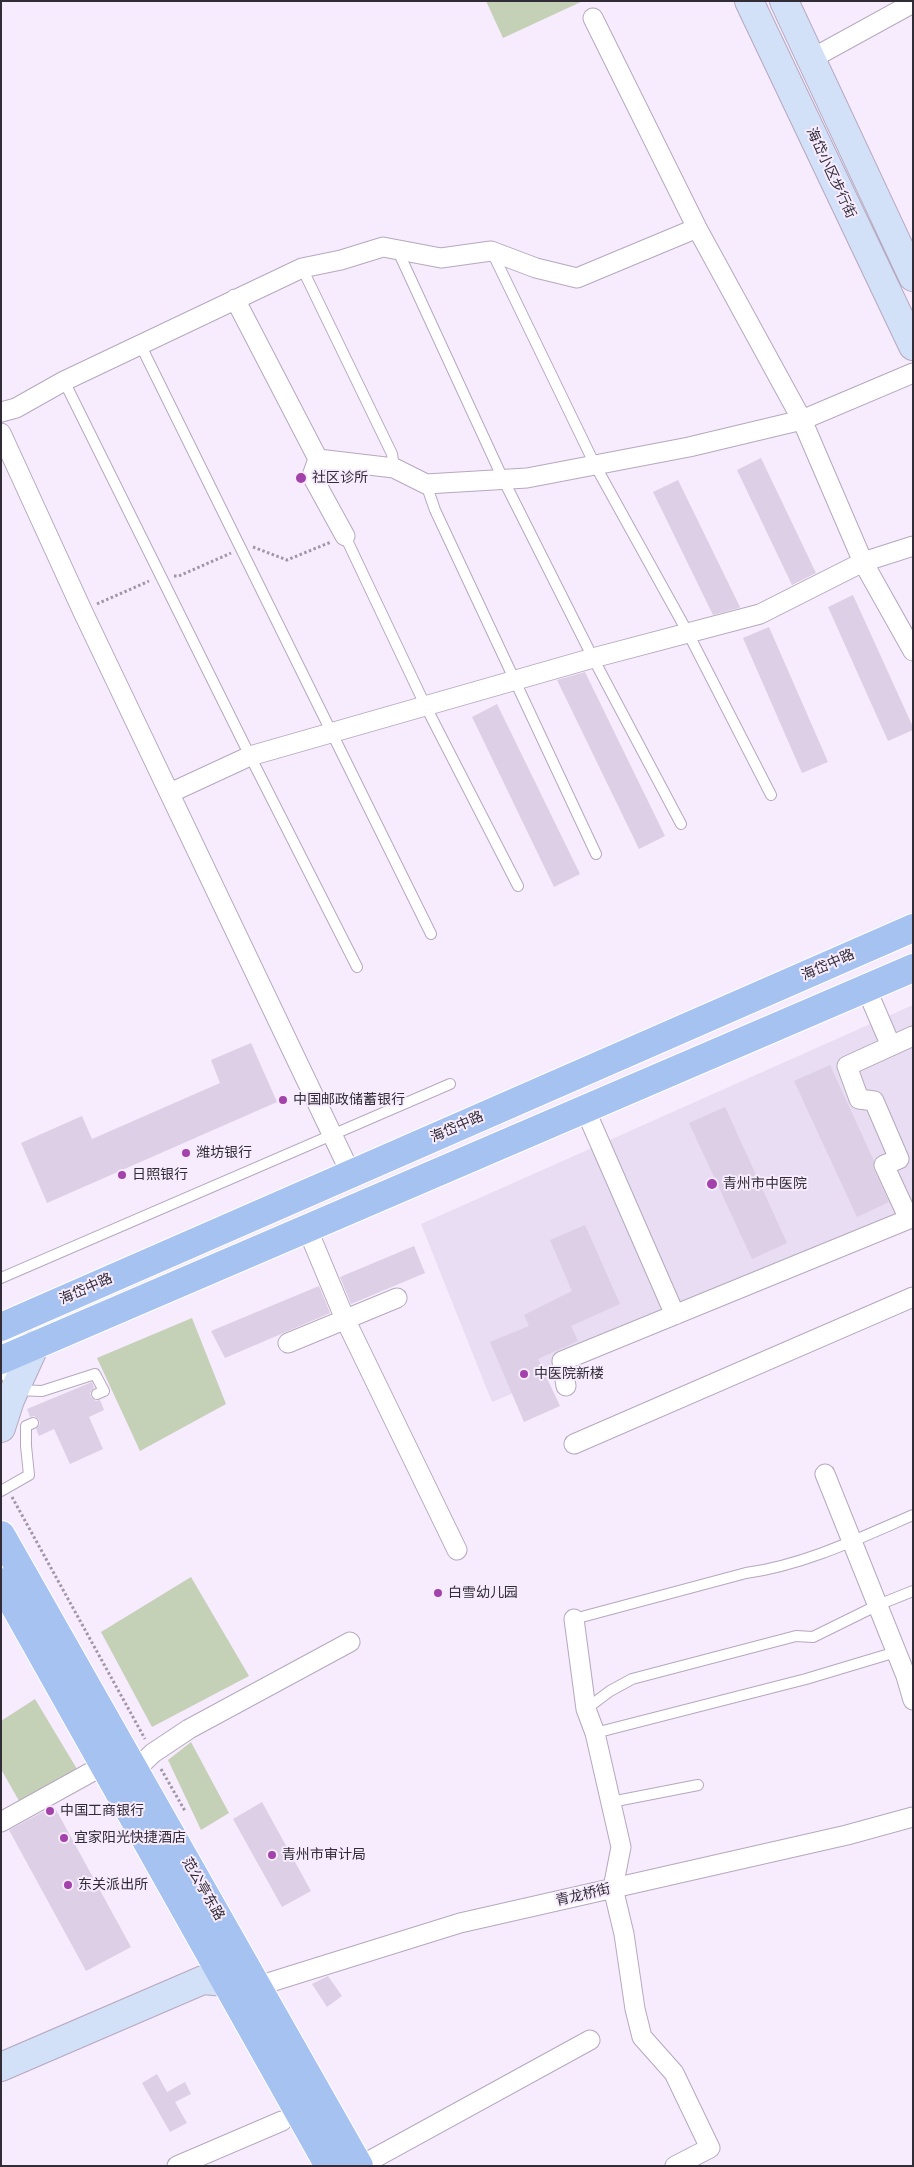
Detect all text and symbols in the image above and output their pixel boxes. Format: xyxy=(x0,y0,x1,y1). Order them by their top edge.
street label: 海岱小区步行街 xyxy=(803,125,859,221)
place label: 社区诊所 xyxy=(312,470,368,486)
marker: 社区诊所 xyxy=(294,471,308,485)
street label: 海岱中路 xyxy=(799,946,857,984)
place label: 中国邮政储蓄银行 xyxy=(293,1092,405,1108)
marker: 中国邮政储蓄银行 xyxy=(277,1094,289,1106)
street label: 海岱中路 xyxy=(428,1108,486,1146)
place label: 潍坊银行 xyxy=(196,1145,252,1161)
marker: 潍坊银行 xyxy=(180,1147,192,1159)
place label: 日照银行 xyxy=(132,1167,188,1183)
marker: 日照银行 xyxy=(116,1169,128,1181)
place label: 青州市中医院 xyxy=(723,1176,807,1192)
marker: 青州市中医院 xyxy=(705,1177,719,1191)
street label: 海岱中路 xyxy=(57,1270,115,1308)
place label: 中医院新楼 xyxy=(534,1366,604,1382)
marker: 中医院新楼 xyxy=(518,1368,530,1380)
place label: 白雪幼儿园 xyxy=(448,1585,518,1601)
marker: 白雪幼儿园 xyxy=(432,1587,444,1599)
place label: 中国工商银行 xyxy=(60,1803,144,1819)
marker: 中国工商银行 xyxy=(44,1805,56,1817)
place label: 宜家阳光快捷酒店 xyxy=(74,1830,186,1846)
marker: 宜家阳光快捷酒店 xyxy=(58,1832,70,1844)
place label: 青州市审计局 xyxy=(282,1847,366,1863)
marker: 青州市审计局 xyxy=(266,1849,278,1861)
street label: 范公亭东路 xyxy=(178,1854,228,1924)
place label: 东关派出所 xyxy=(78,1877,148,1893)
marker: 东关派出所 xyxy=(62,1879,74,1891)
street label: 青龙桥街 xyxy=(554,1881,612,1909)

